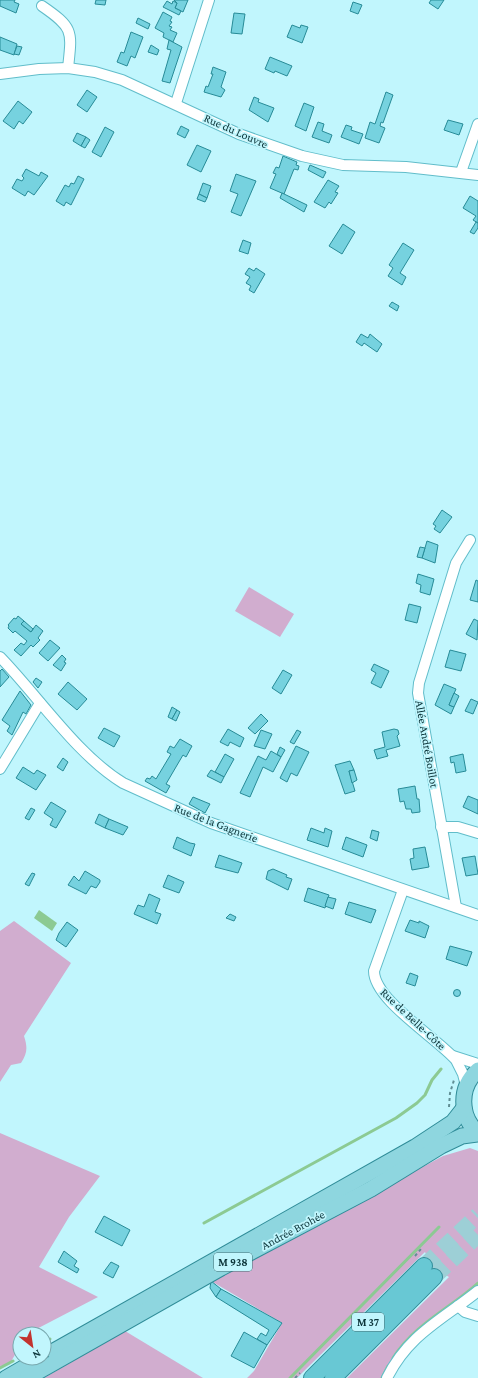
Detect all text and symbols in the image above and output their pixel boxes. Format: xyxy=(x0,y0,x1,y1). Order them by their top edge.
street label: Rue du Louvre xyxy=(202,111,270,151)
street label: Allée André Boillot xyxy=(412,699,442,790)
street label: Rue de la Gagnerie xyxy=(172,801,260,845)
street label: Rue de Belle-Côte xyxy=(377,985,449,1053)
street label: Andrée Brohée xyxy=(259,1207,327,1253)
road number: M 938 xyxy=(214,1253,252,1271)
road number: M 37 xyxy=(352,1313,384,1331)
north arrow xyxy=(12,1326,52,1366)
text: N xyxy=(30,1348,43,1362)

